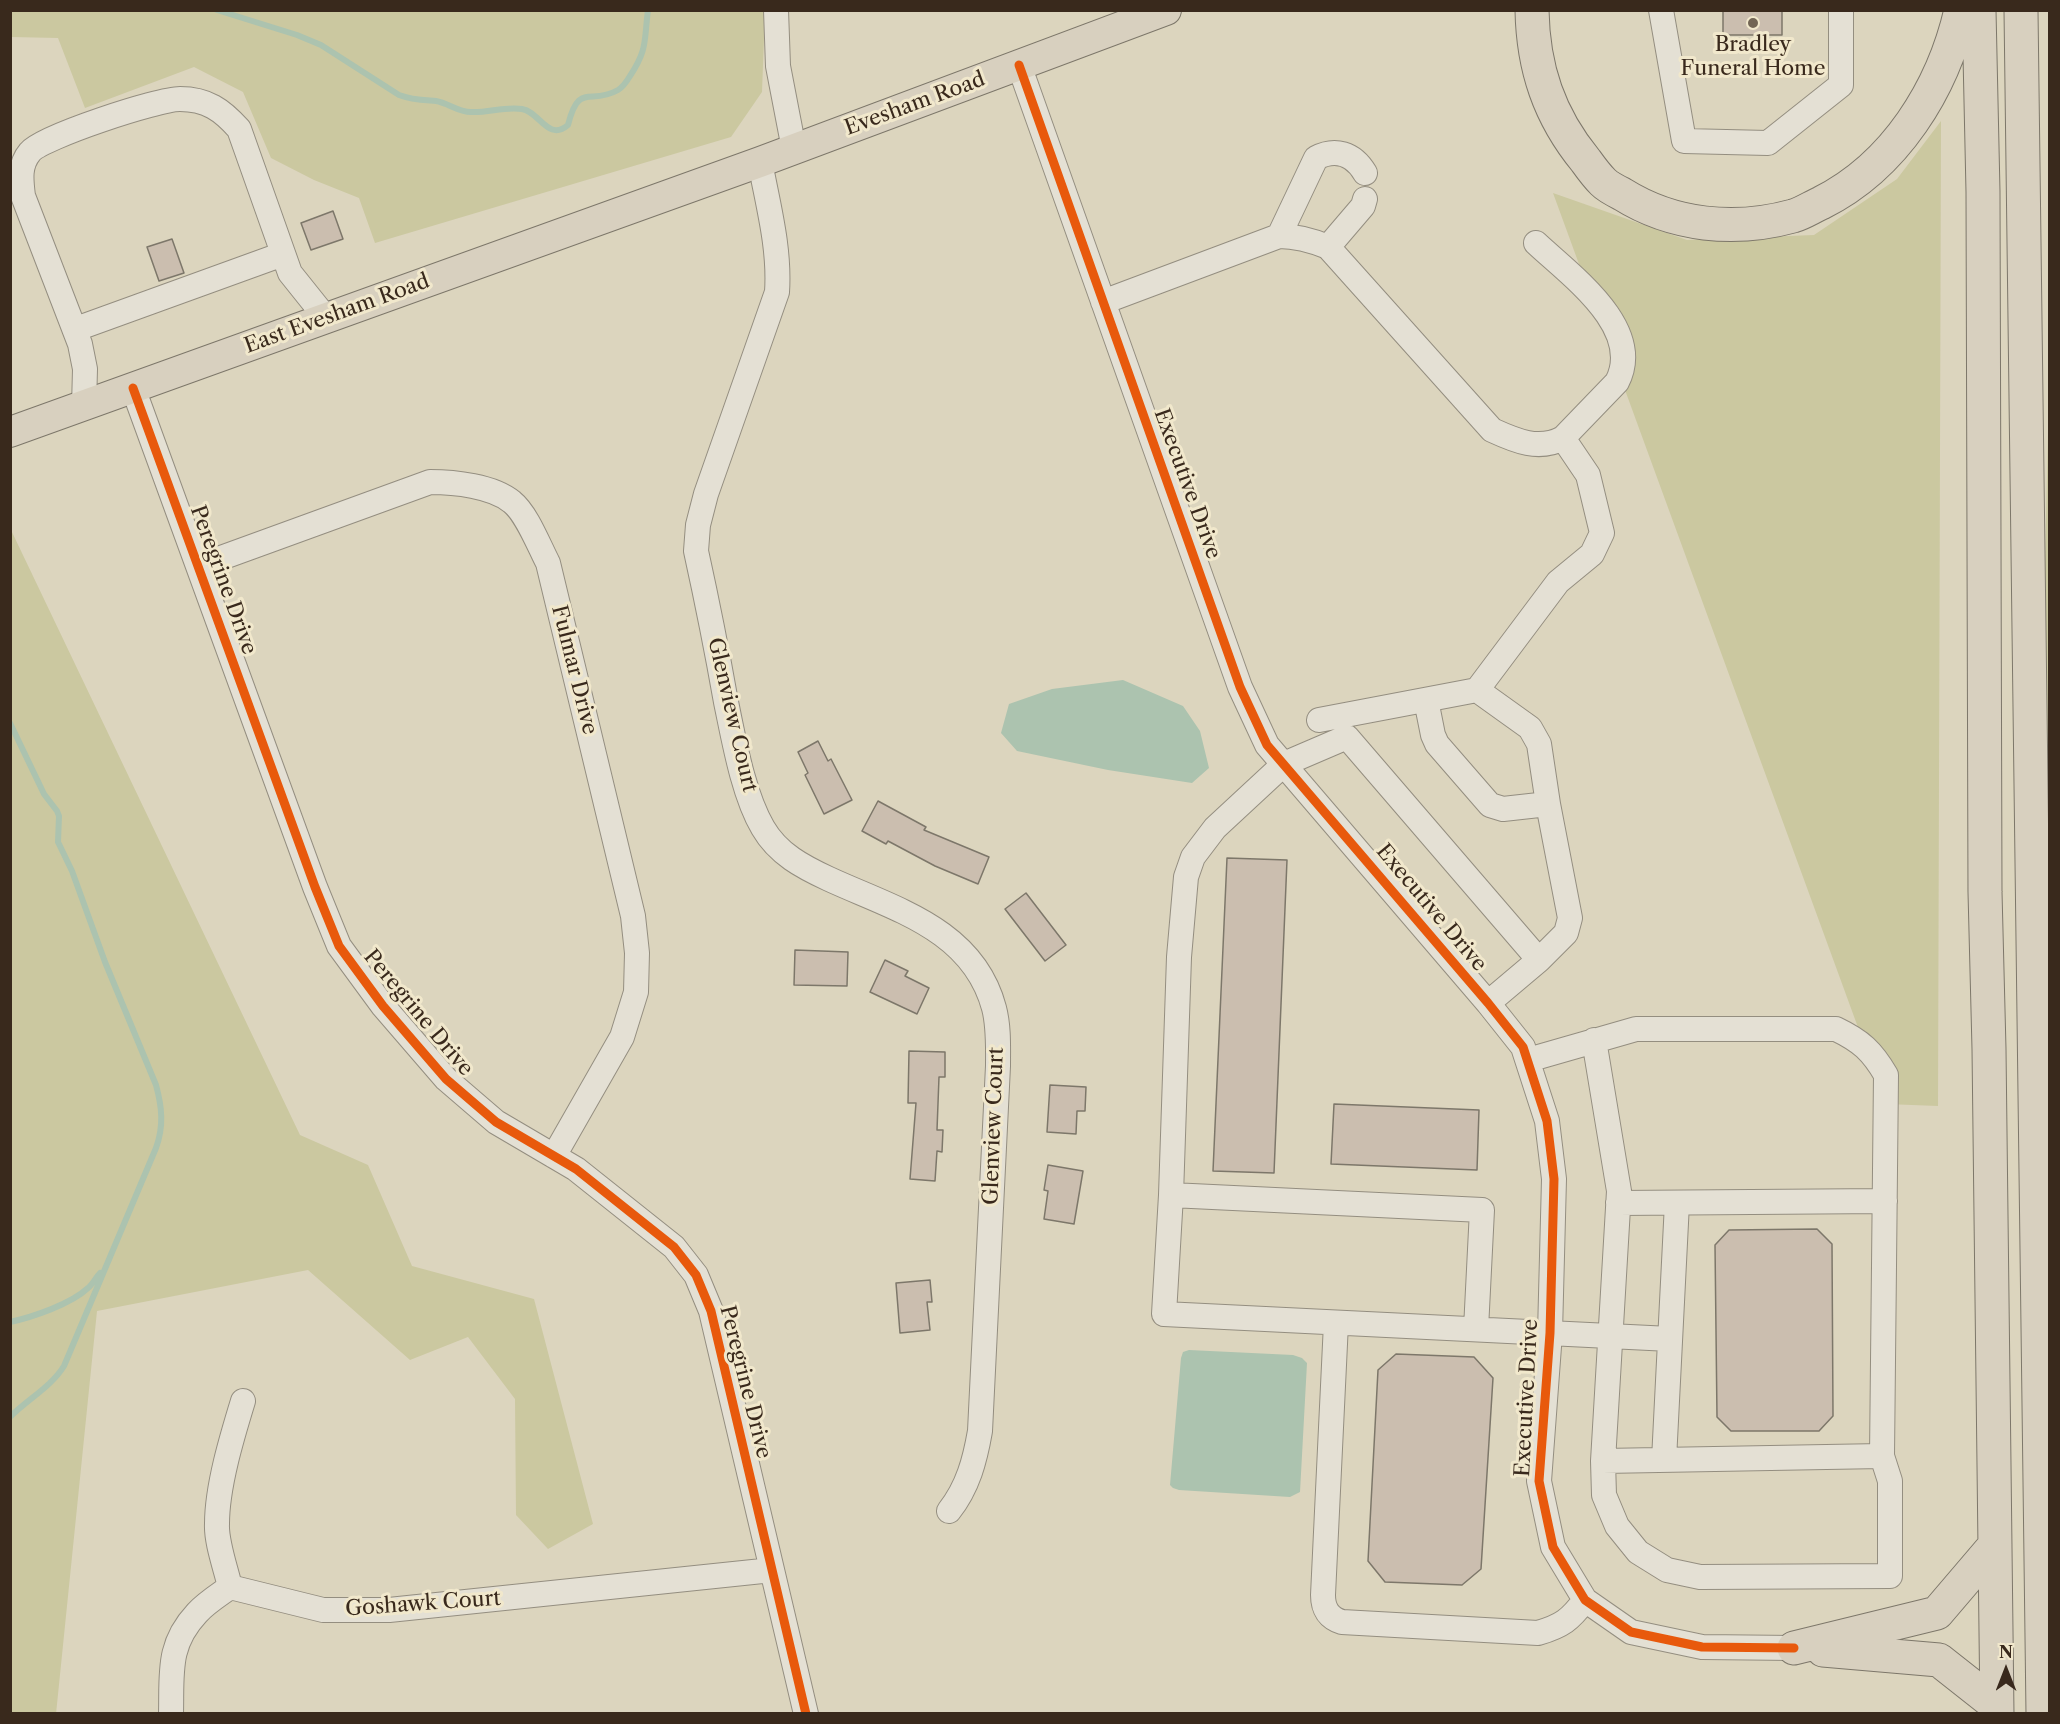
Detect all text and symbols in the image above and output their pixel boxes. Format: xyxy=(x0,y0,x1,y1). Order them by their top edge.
marker: Bradley Funeral Home xyxy=(1746,16,1760,30)
place label: Bradley Funeral Home xyxy=(1681,32,1825,82)
street label: Evesham Road xyxy=(841,67,989,141)
street label: East Evesham Road xyxy=(241,269,433,359)
street label: Executive Drive xyxy=(1148,405,1226,563)
street label: Peregrine Drive xyxy=(184,502,262,658)
street label: Fulmar Drive xyxy=(546,603,602,737)
street label: Glenview Court xyxy=(702,635,762,795)
street label: Executive Drive xyxy=(1370,839,1492,977)
street label: Peregrine Drive xyxy=(358,945,478,1081)
street label: Glenview Court xyxy=(979,1047,1009,1205)
street label: Peregrine Drive xyxy=(714,1303,776,1461)
street label: Executive Drive xyxy=(1510,1318,1544,1478)
street label: Goshawk Court xyxy=(344,1586,502,1622)
north arrow xyxy=(1976,1640,2036,1700)
text: N xyxy=(1999,1642,2013,1662)

